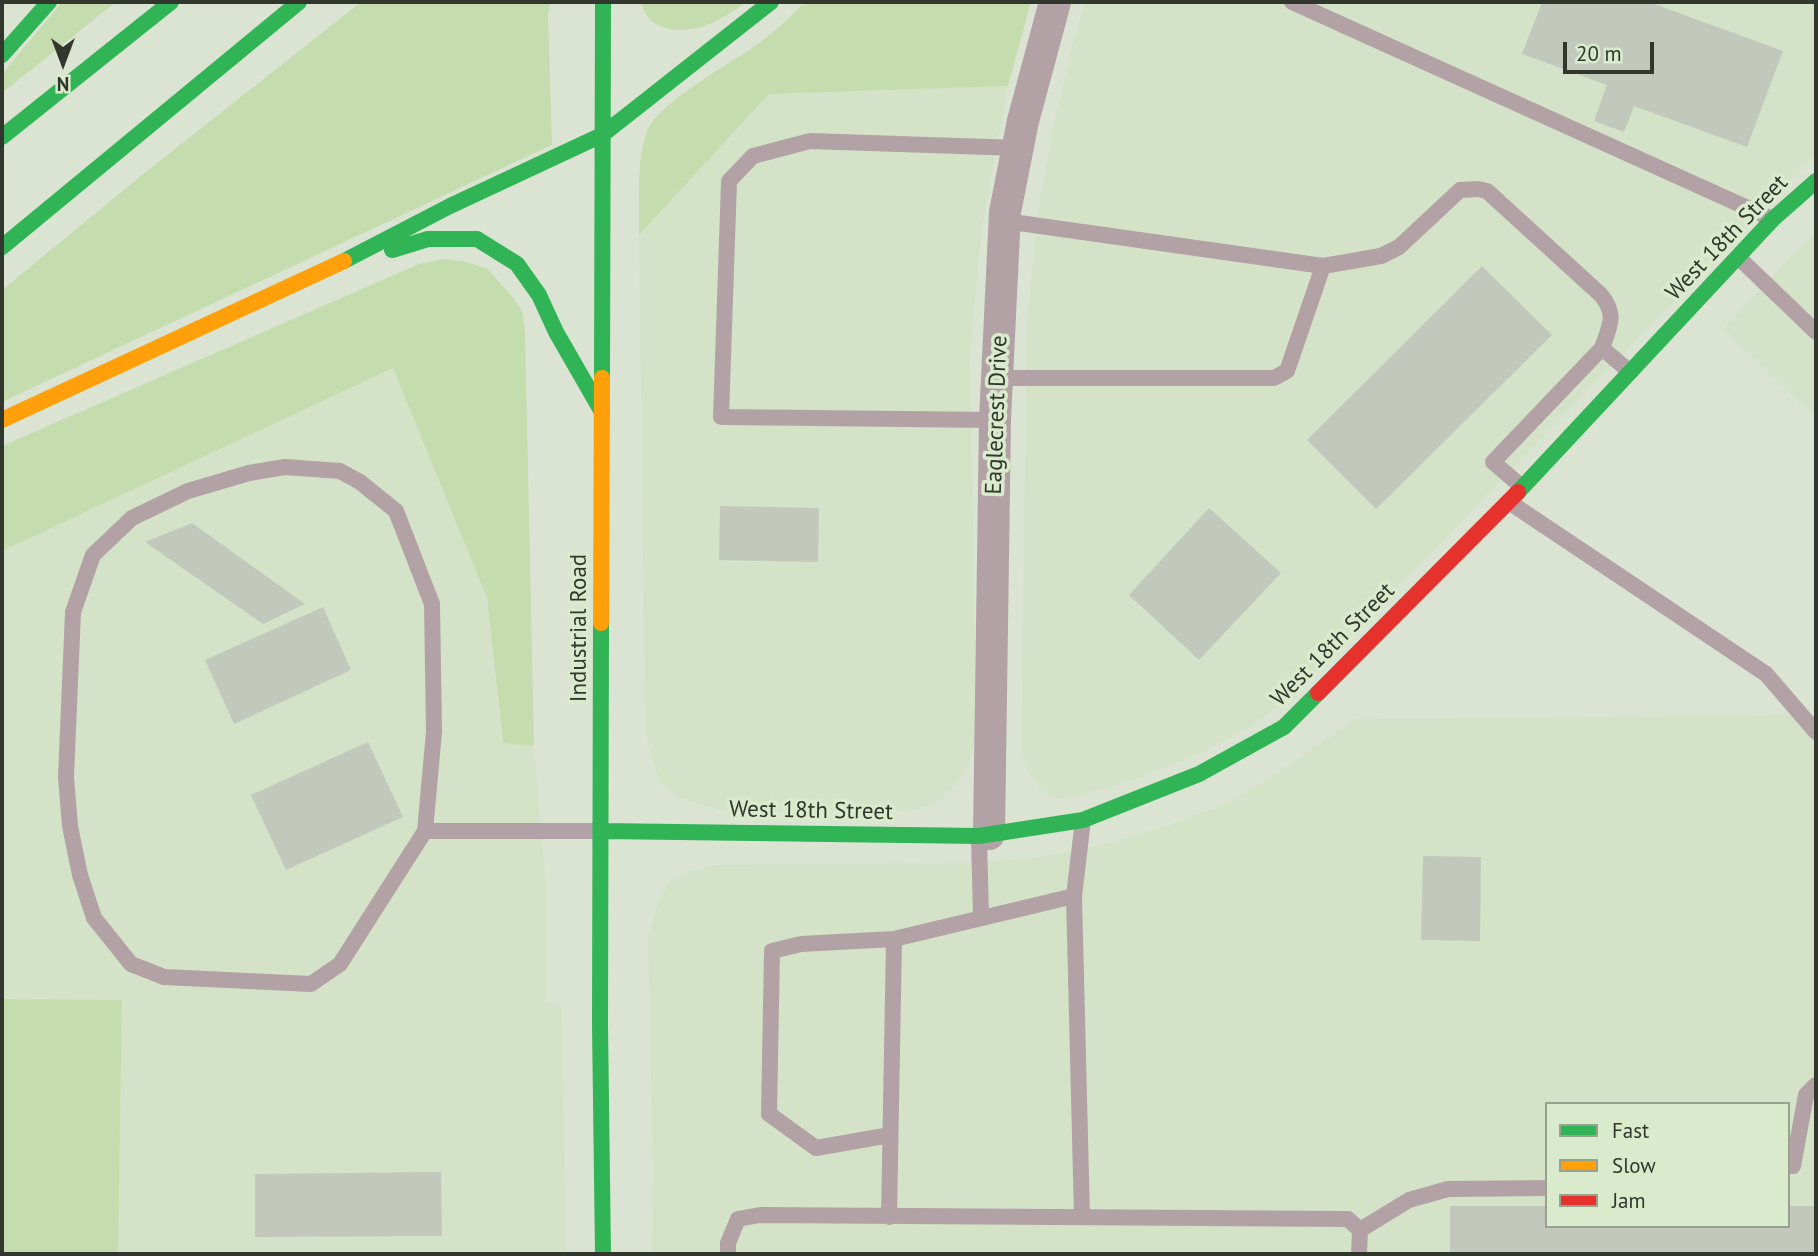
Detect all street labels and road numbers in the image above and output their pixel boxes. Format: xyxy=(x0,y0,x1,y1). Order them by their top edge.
street label: West 18th Street xyxy=(1660,170,1794,306)
street label: Eaglecrest Drive xyxy=(980,335,1014,495)
street label: Industrial Road xyxy=(565,554,593,702)
street label: West 18th Street xyxy=(1265,577,1401,713)
street label: West 18th Street xyxy=(729,796,893,826)

